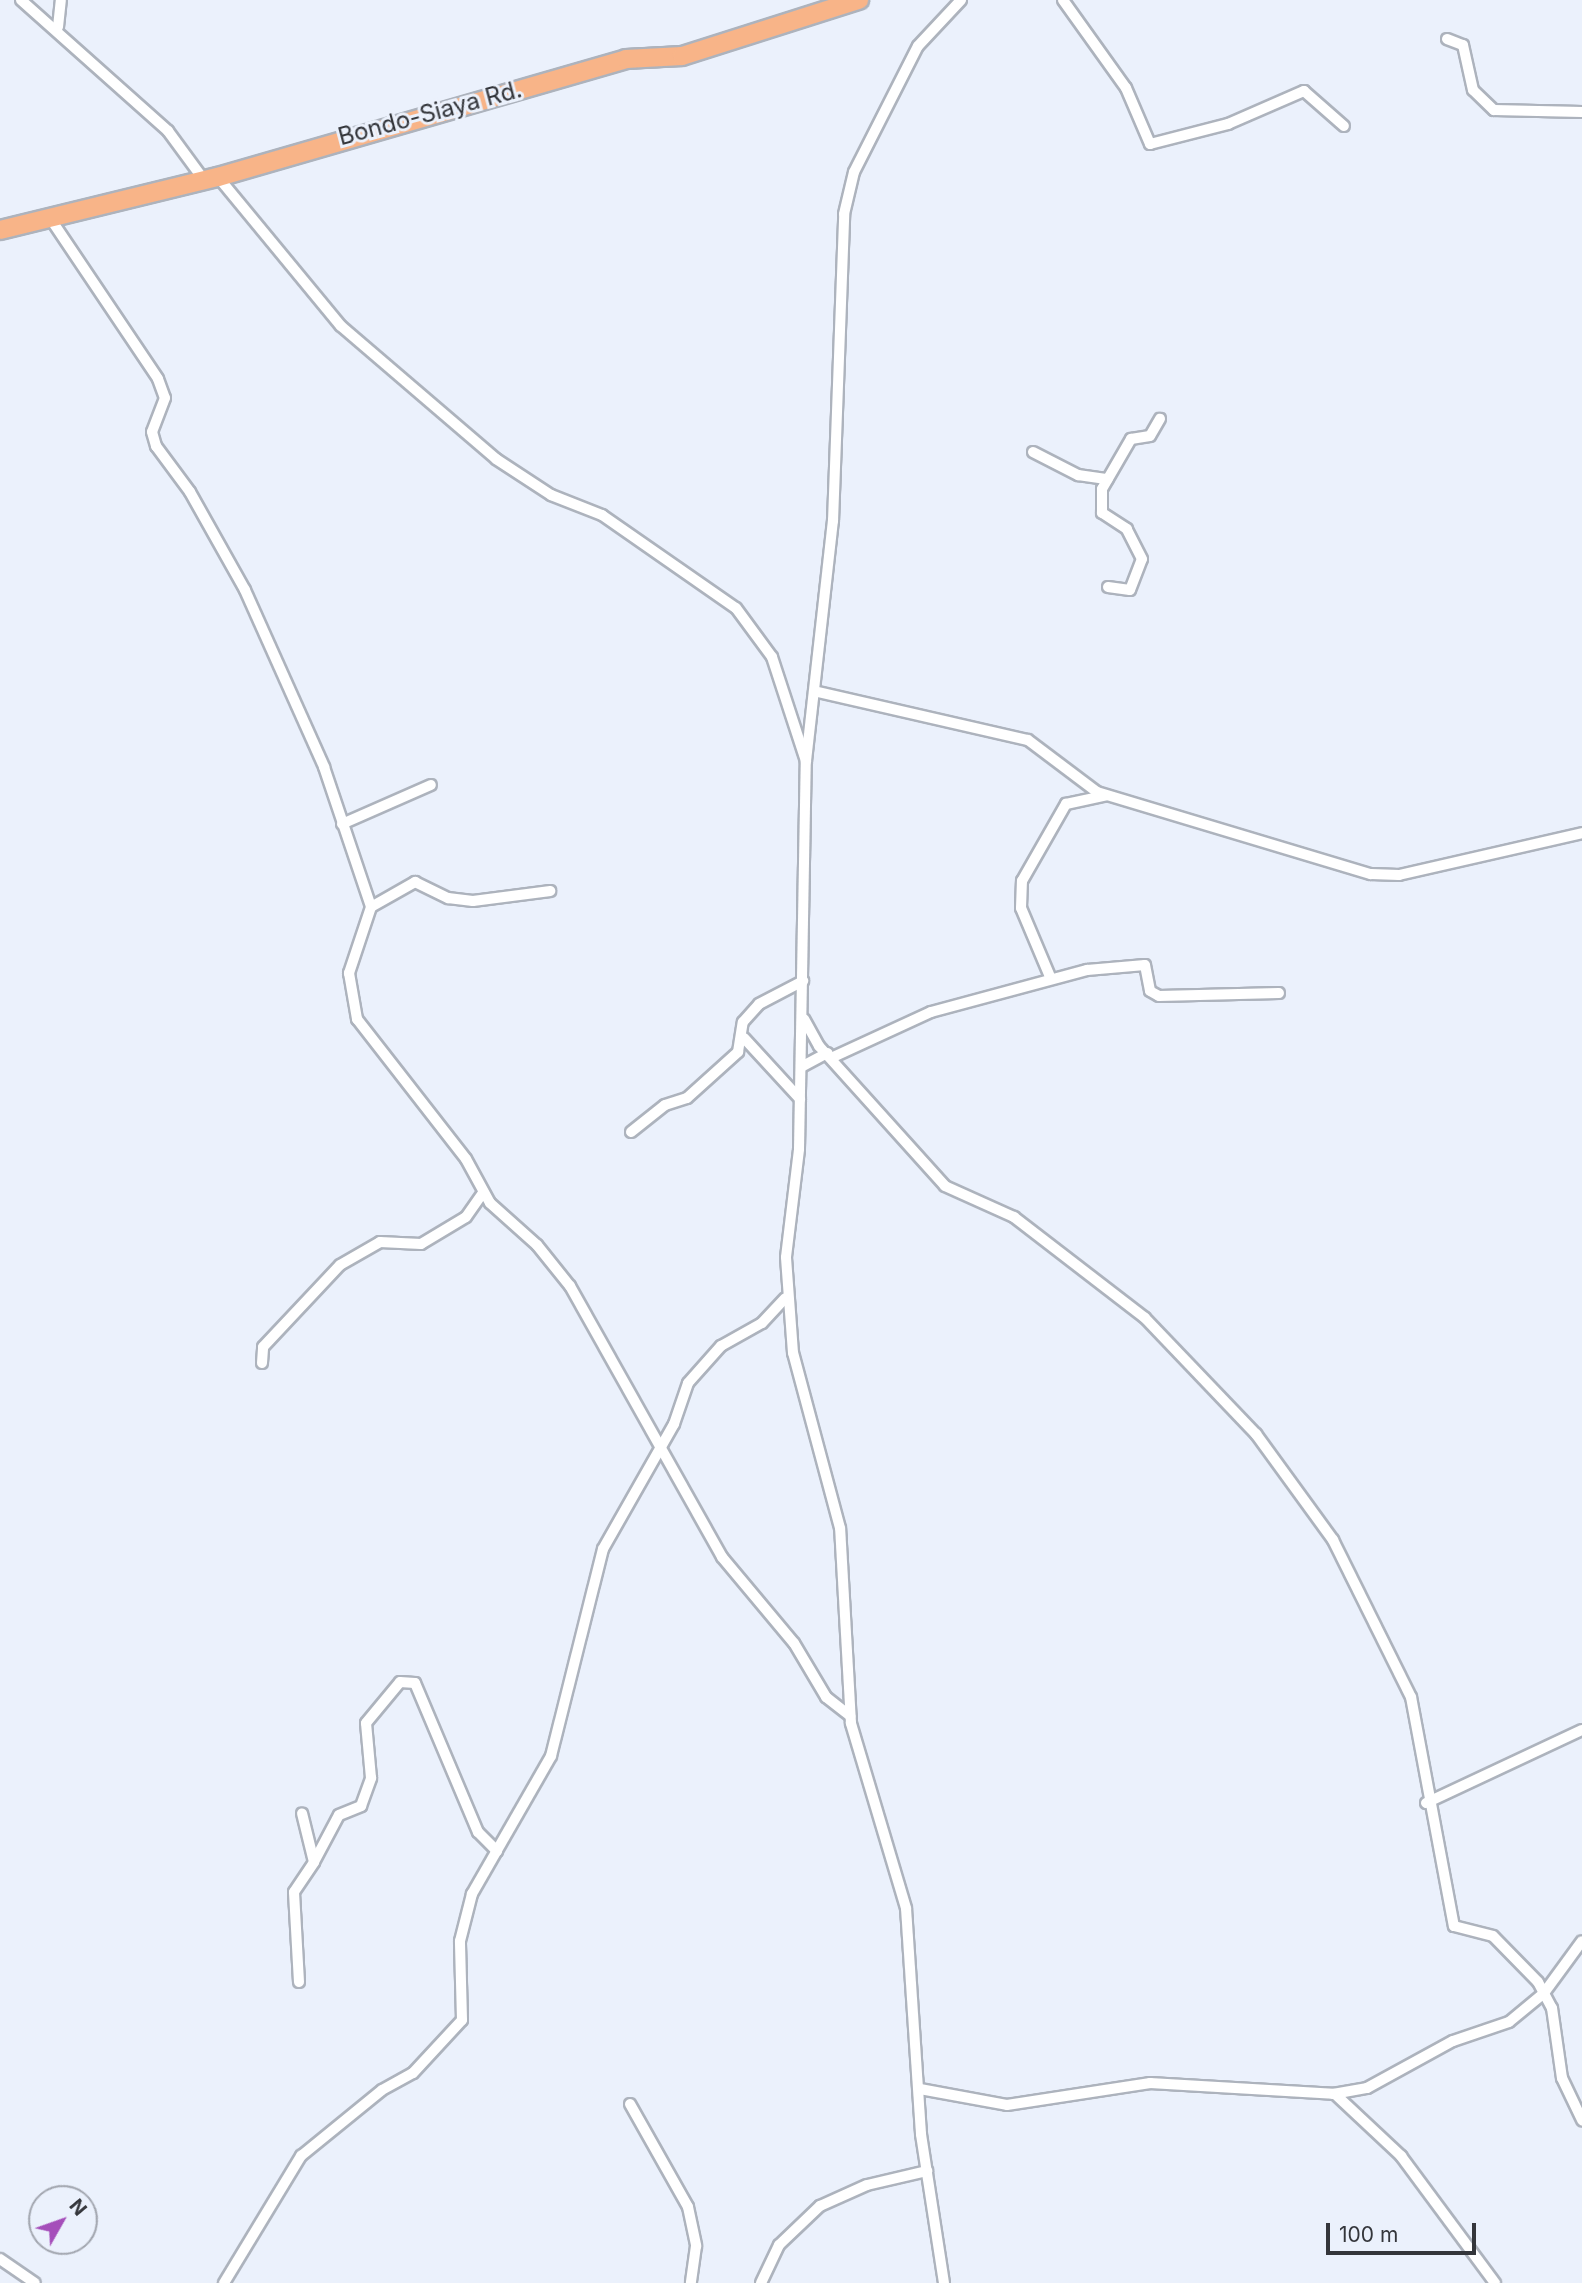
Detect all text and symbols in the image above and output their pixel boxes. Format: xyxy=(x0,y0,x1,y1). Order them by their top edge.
street label: Bondo-Siaya Rd. xyxy=(335,75,525,151)
north arrow xyxy=(28,2185,98,2255)
text: N xyxy=(64,2195,91,2220)
scale bar xyxy=(1330,2210,1480,2254)
text: 100 m xyxy=(1339,2222,1398,2247)

